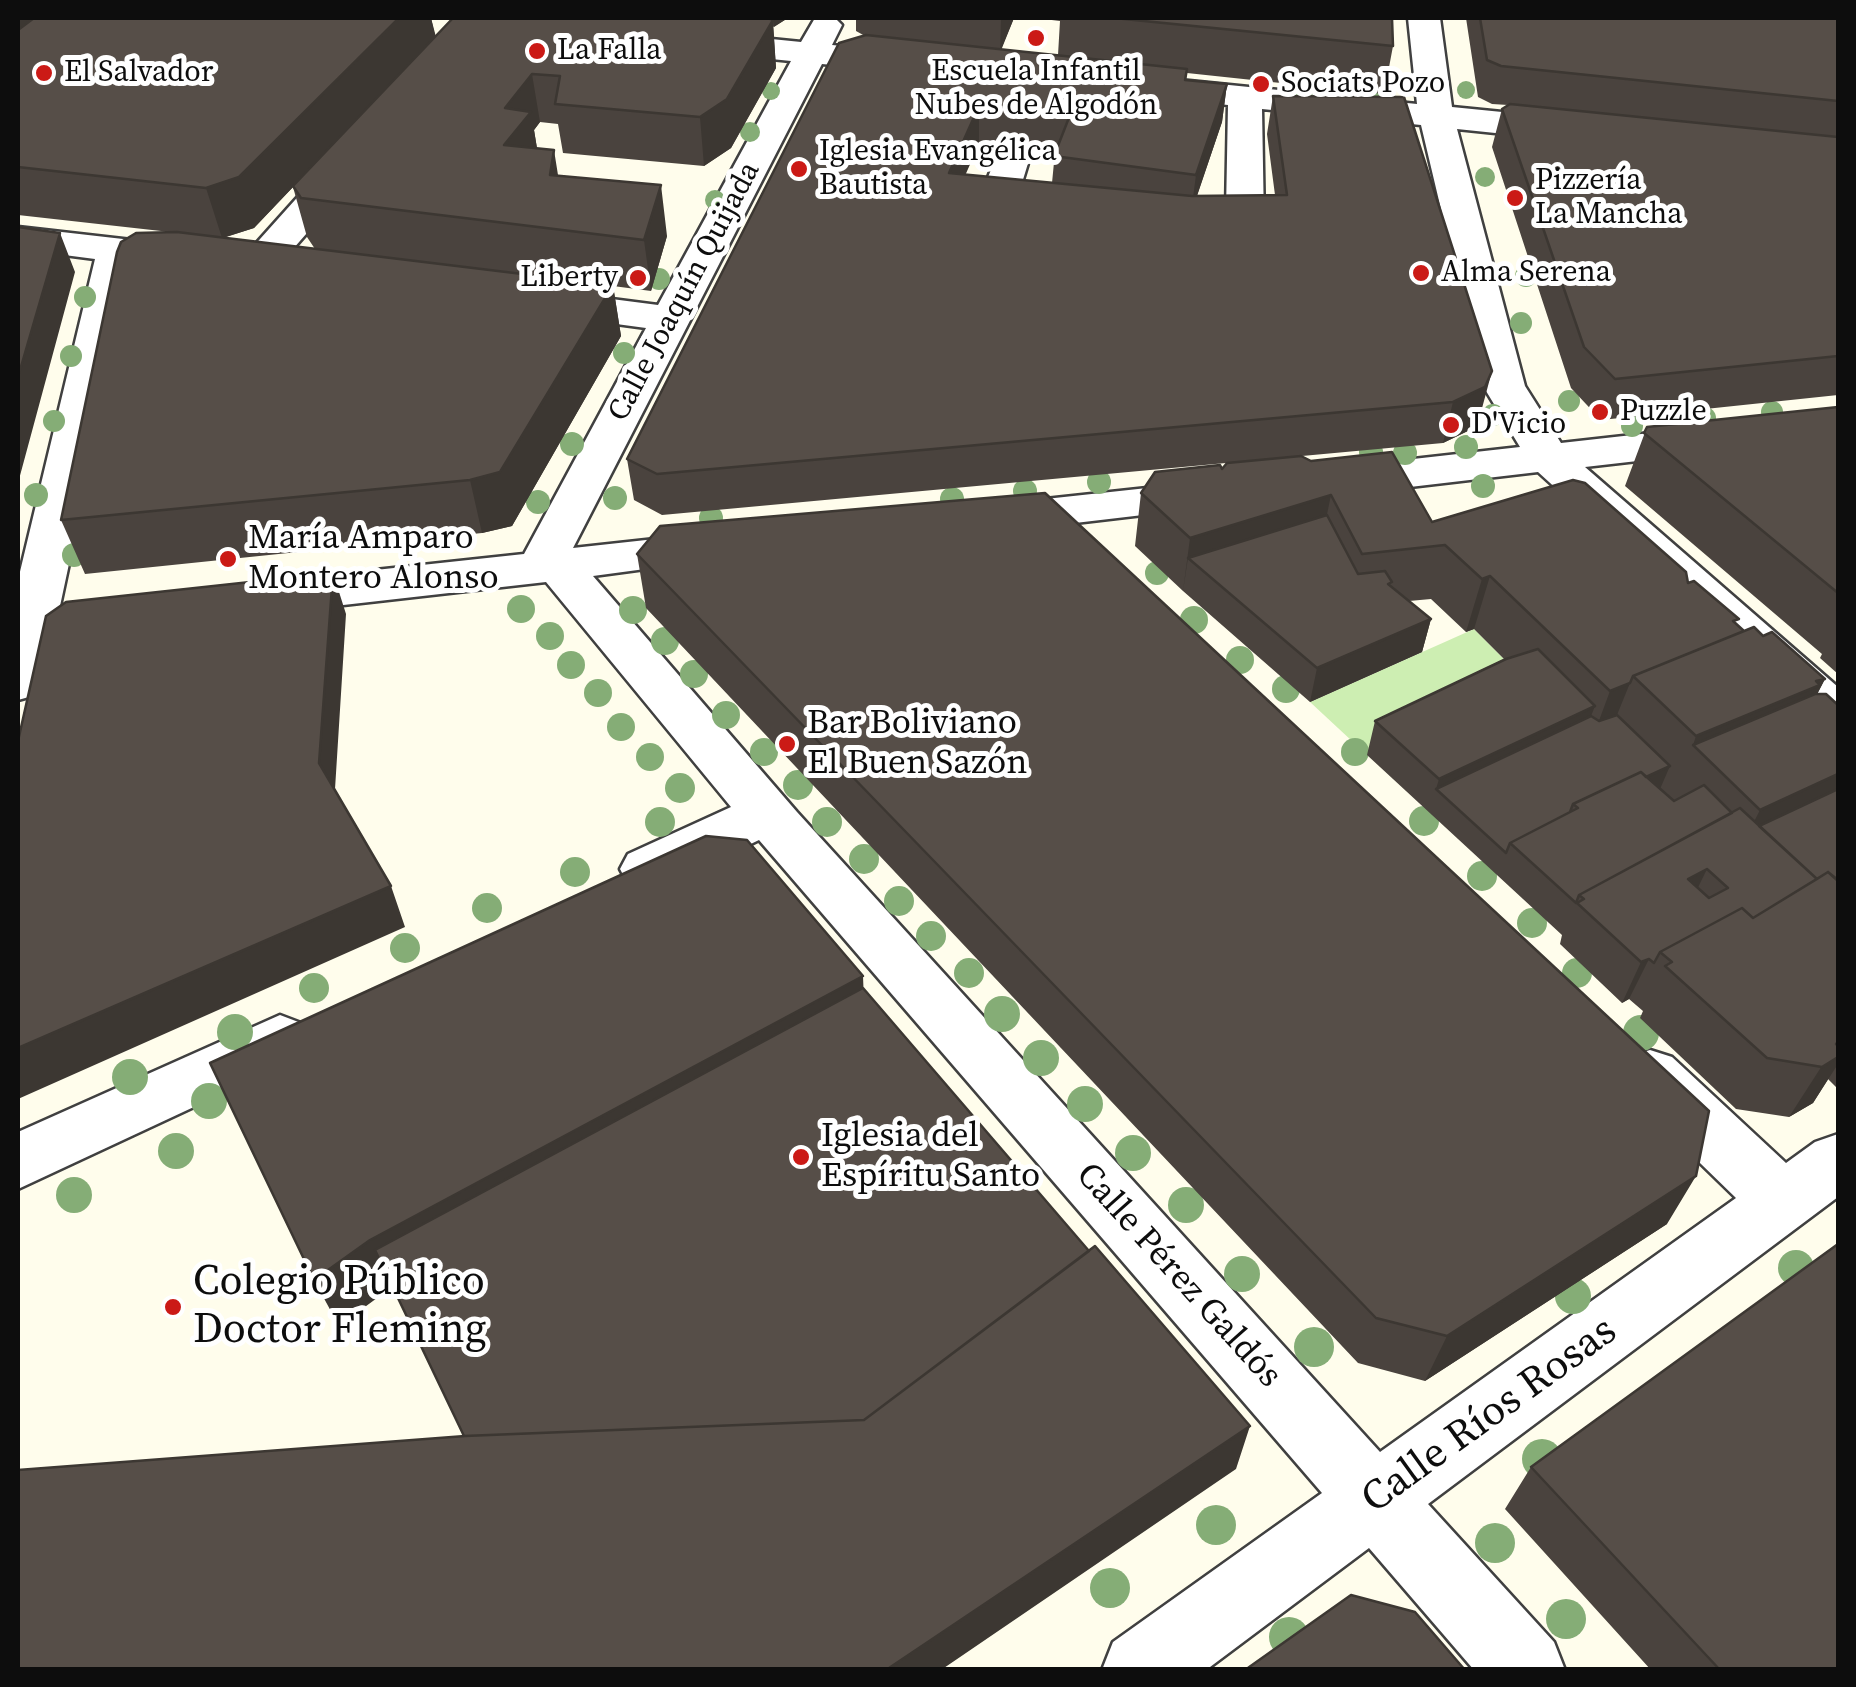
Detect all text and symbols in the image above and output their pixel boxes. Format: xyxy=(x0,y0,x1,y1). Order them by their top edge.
marker: Escuela Infantil Nubes de Algodón xyxy=(1025,27,1047,49)
place label: La Falla xyxy=(557,33,661,69)
marker: La Falla xyxy=(526,40,548,62)
place label: Escuela Infantil Nubes de Algodón xyxy=(915,54,1157,124)
place label: El Salvador xyxy=(64,55,213,91)
marker: El Salvador xyxy=(33,62,55,84)
place label: Sociats Pozo xyxy=(1281,66,1445,102)
marker: Sociats Pozo xyxy=(1250,73,1272,95)
place label: Iglesia Evangélica Bautista xyxy=(819,134,1057,204)
street label: Calle Joaquín Quijada xyxy=(601,156,769,428)
marker: Iglesia Evangélica Bautista xyxy=(788,158,810,180)
place label: Pizzería La Mancha xyxy=(1535,163,1683,234)
marker: Pizzería La Mancha xyxy=(1504,187,1526,209)
place label: Alma Serena xyxy=(1441,255,1611,291)
place label: Liberty xyxy=(520,260,618,296)
marker: Alma Serena xyxy=(1410,262,1432,284)
marker: Liberty xyxy=(627,267,649,289)
place label: Puzzle xyxy=(1620,394,1707,430)
marker: Puzzle xyxy=(1589,401,1611,423)
place label: D'Vicio xyxy=(1471,407,1566,443)
marker: D'Vicio xyxy=(1440,414,1462,436)
place label: María Amparo Montero Alonso xyxy=(248,518,499,600)
marker: María Amparo Montero Alonso xyxy=(217,548,239,570)
place label: Bar Boliviano El Buen Sazón xyxy=(807,703,1027,785)
marker: Bar Boliviano El Buen Sazón xyxy=(776,733,798,755)
place label: Iglesia del Espíritu Santo xyxy=(821,1116,1040,1198)
marker: Iglesia del Espíritu Santo xyxy=(790,1146,812,1168)
street label: Calle Pérez Galdós xyxy=(1066,1155,1290,1397)
place label: Colegio Público Doctor Fleming xyxy=(193,1258,486,1356)
marker: Colegio Público Doctor Fleming xyxy=(162,1296,184,1318)
street label: Calle Ríos Rosas xyxy=(1353,1307,1627,1525)

